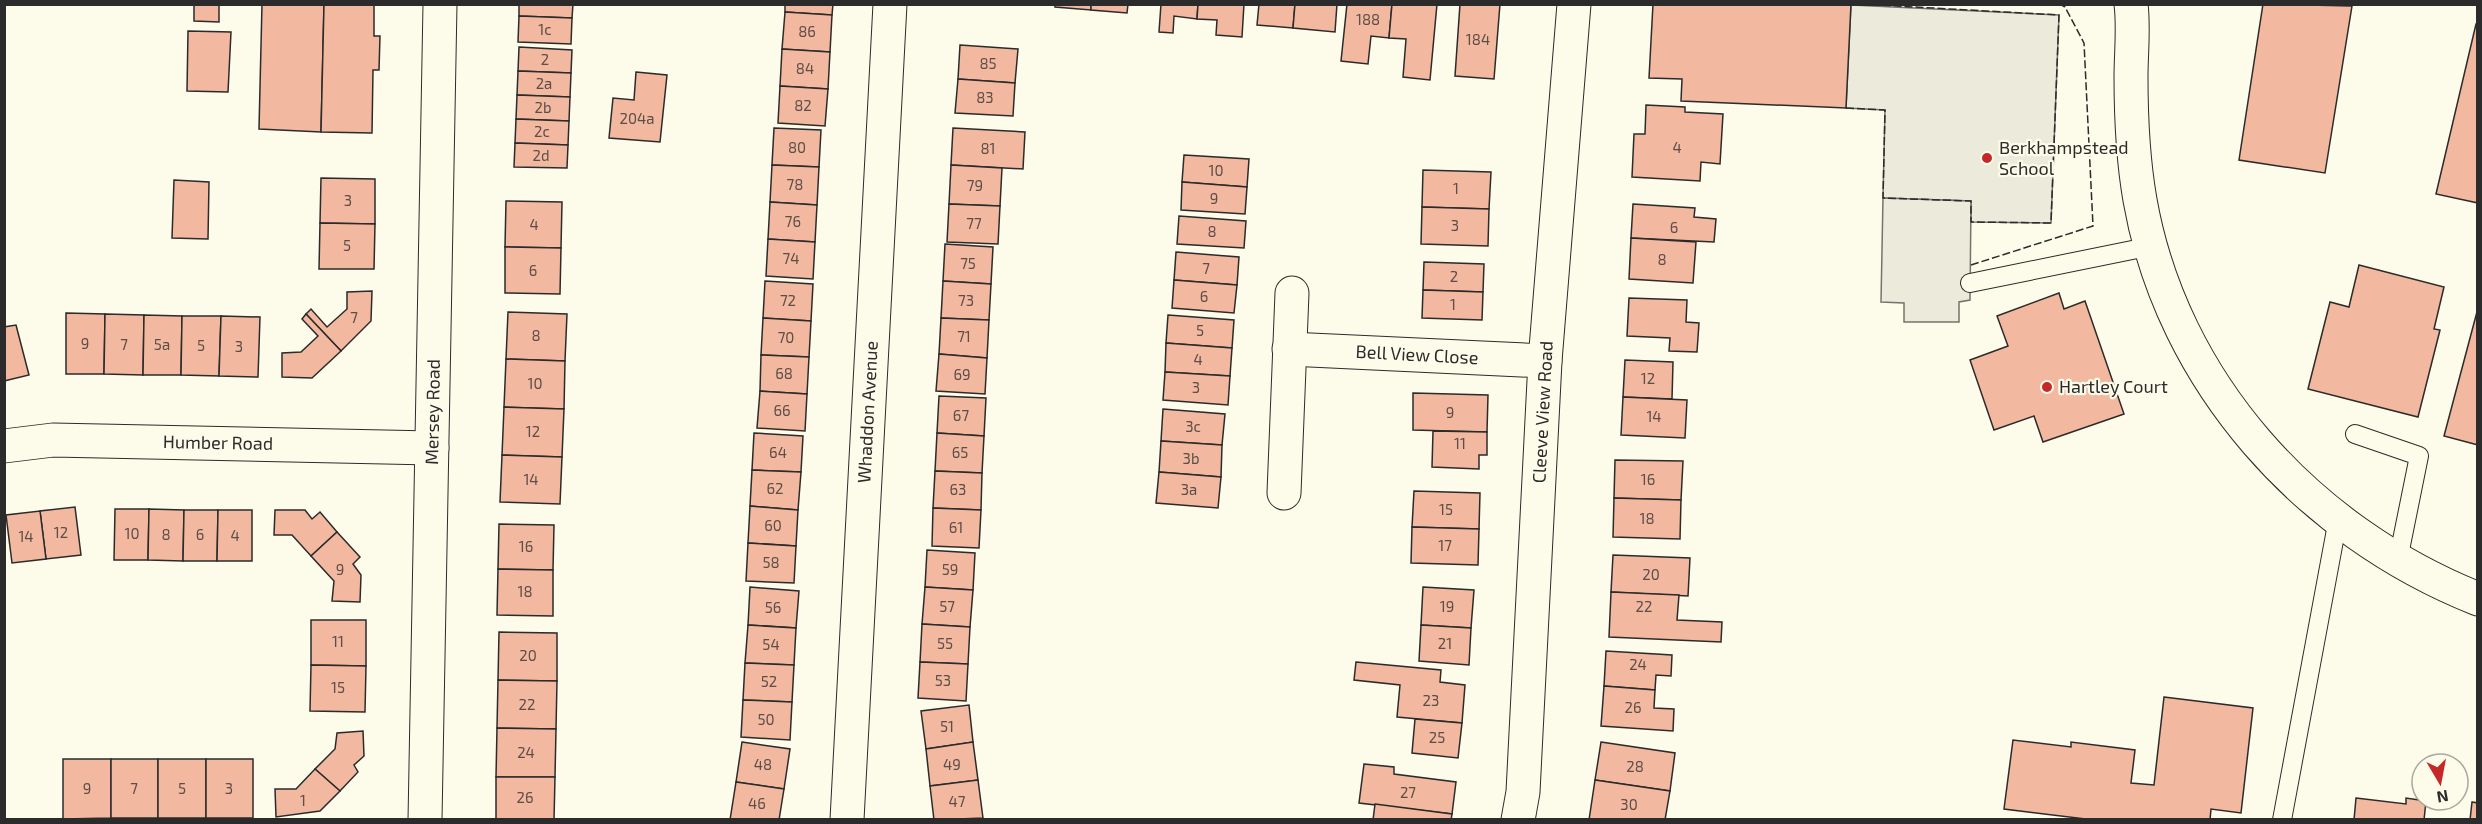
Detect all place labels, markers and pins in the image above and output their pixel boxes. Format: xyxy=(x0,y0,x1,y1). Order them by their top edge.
place label: Berkhampstead School xyxy=(1999,136,2129,179)
marker: Berkhampstead School xyxy=(1980,151,1994,165)
place label: Hartley Court xyxy=(2059,375,2168,397)
marker: Hartley Court xyxy=(2040,380,2054,394)

